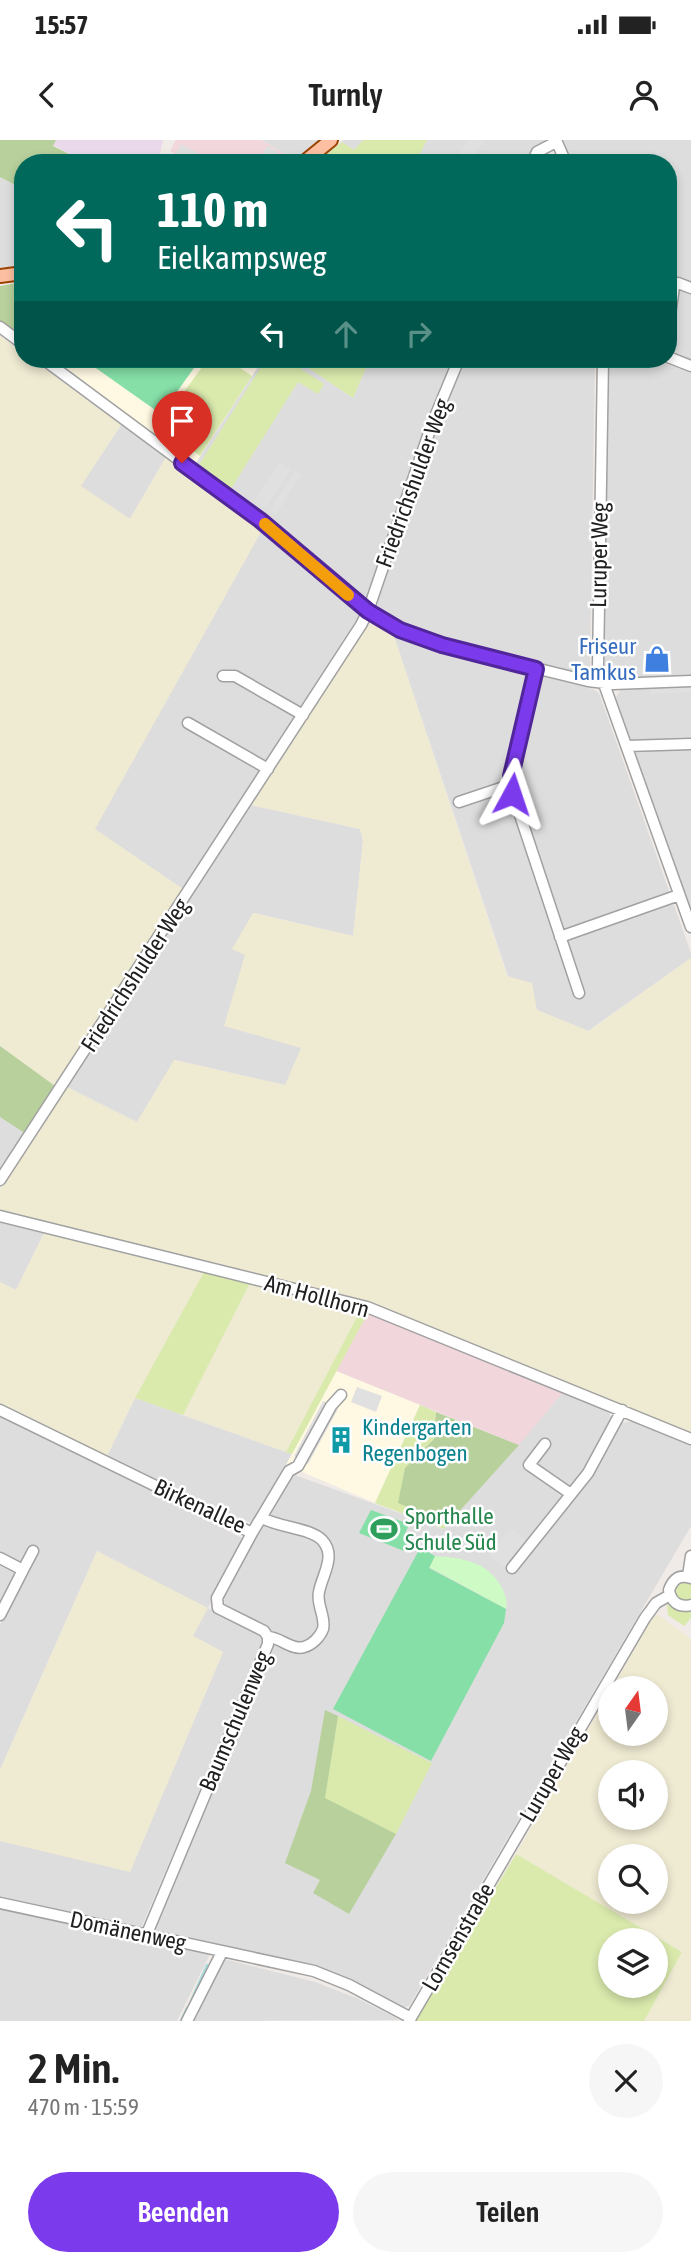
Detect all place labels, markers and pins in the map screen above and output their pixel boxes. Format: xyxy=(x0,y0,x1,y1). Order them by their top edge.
pin xyxy=(152,391,212,463)
place label: Friseur Tamkus xyxy=(571,633,637,685)
shop icon: Friseur Tamkus xyxy=(642,644,672,674)
place label: Kindergarten Regenbogen xyxy=(362,1414,472,1466)
building icon: Kindergarten Regenbogen xyxy=(326,1425,356,1455)
place label: Sporthalle Schule Süd xyxy=(405,1503,497,1555)
sports icon: Sporthalle Schule Süd xyxy=(369,1514,399,1544)

